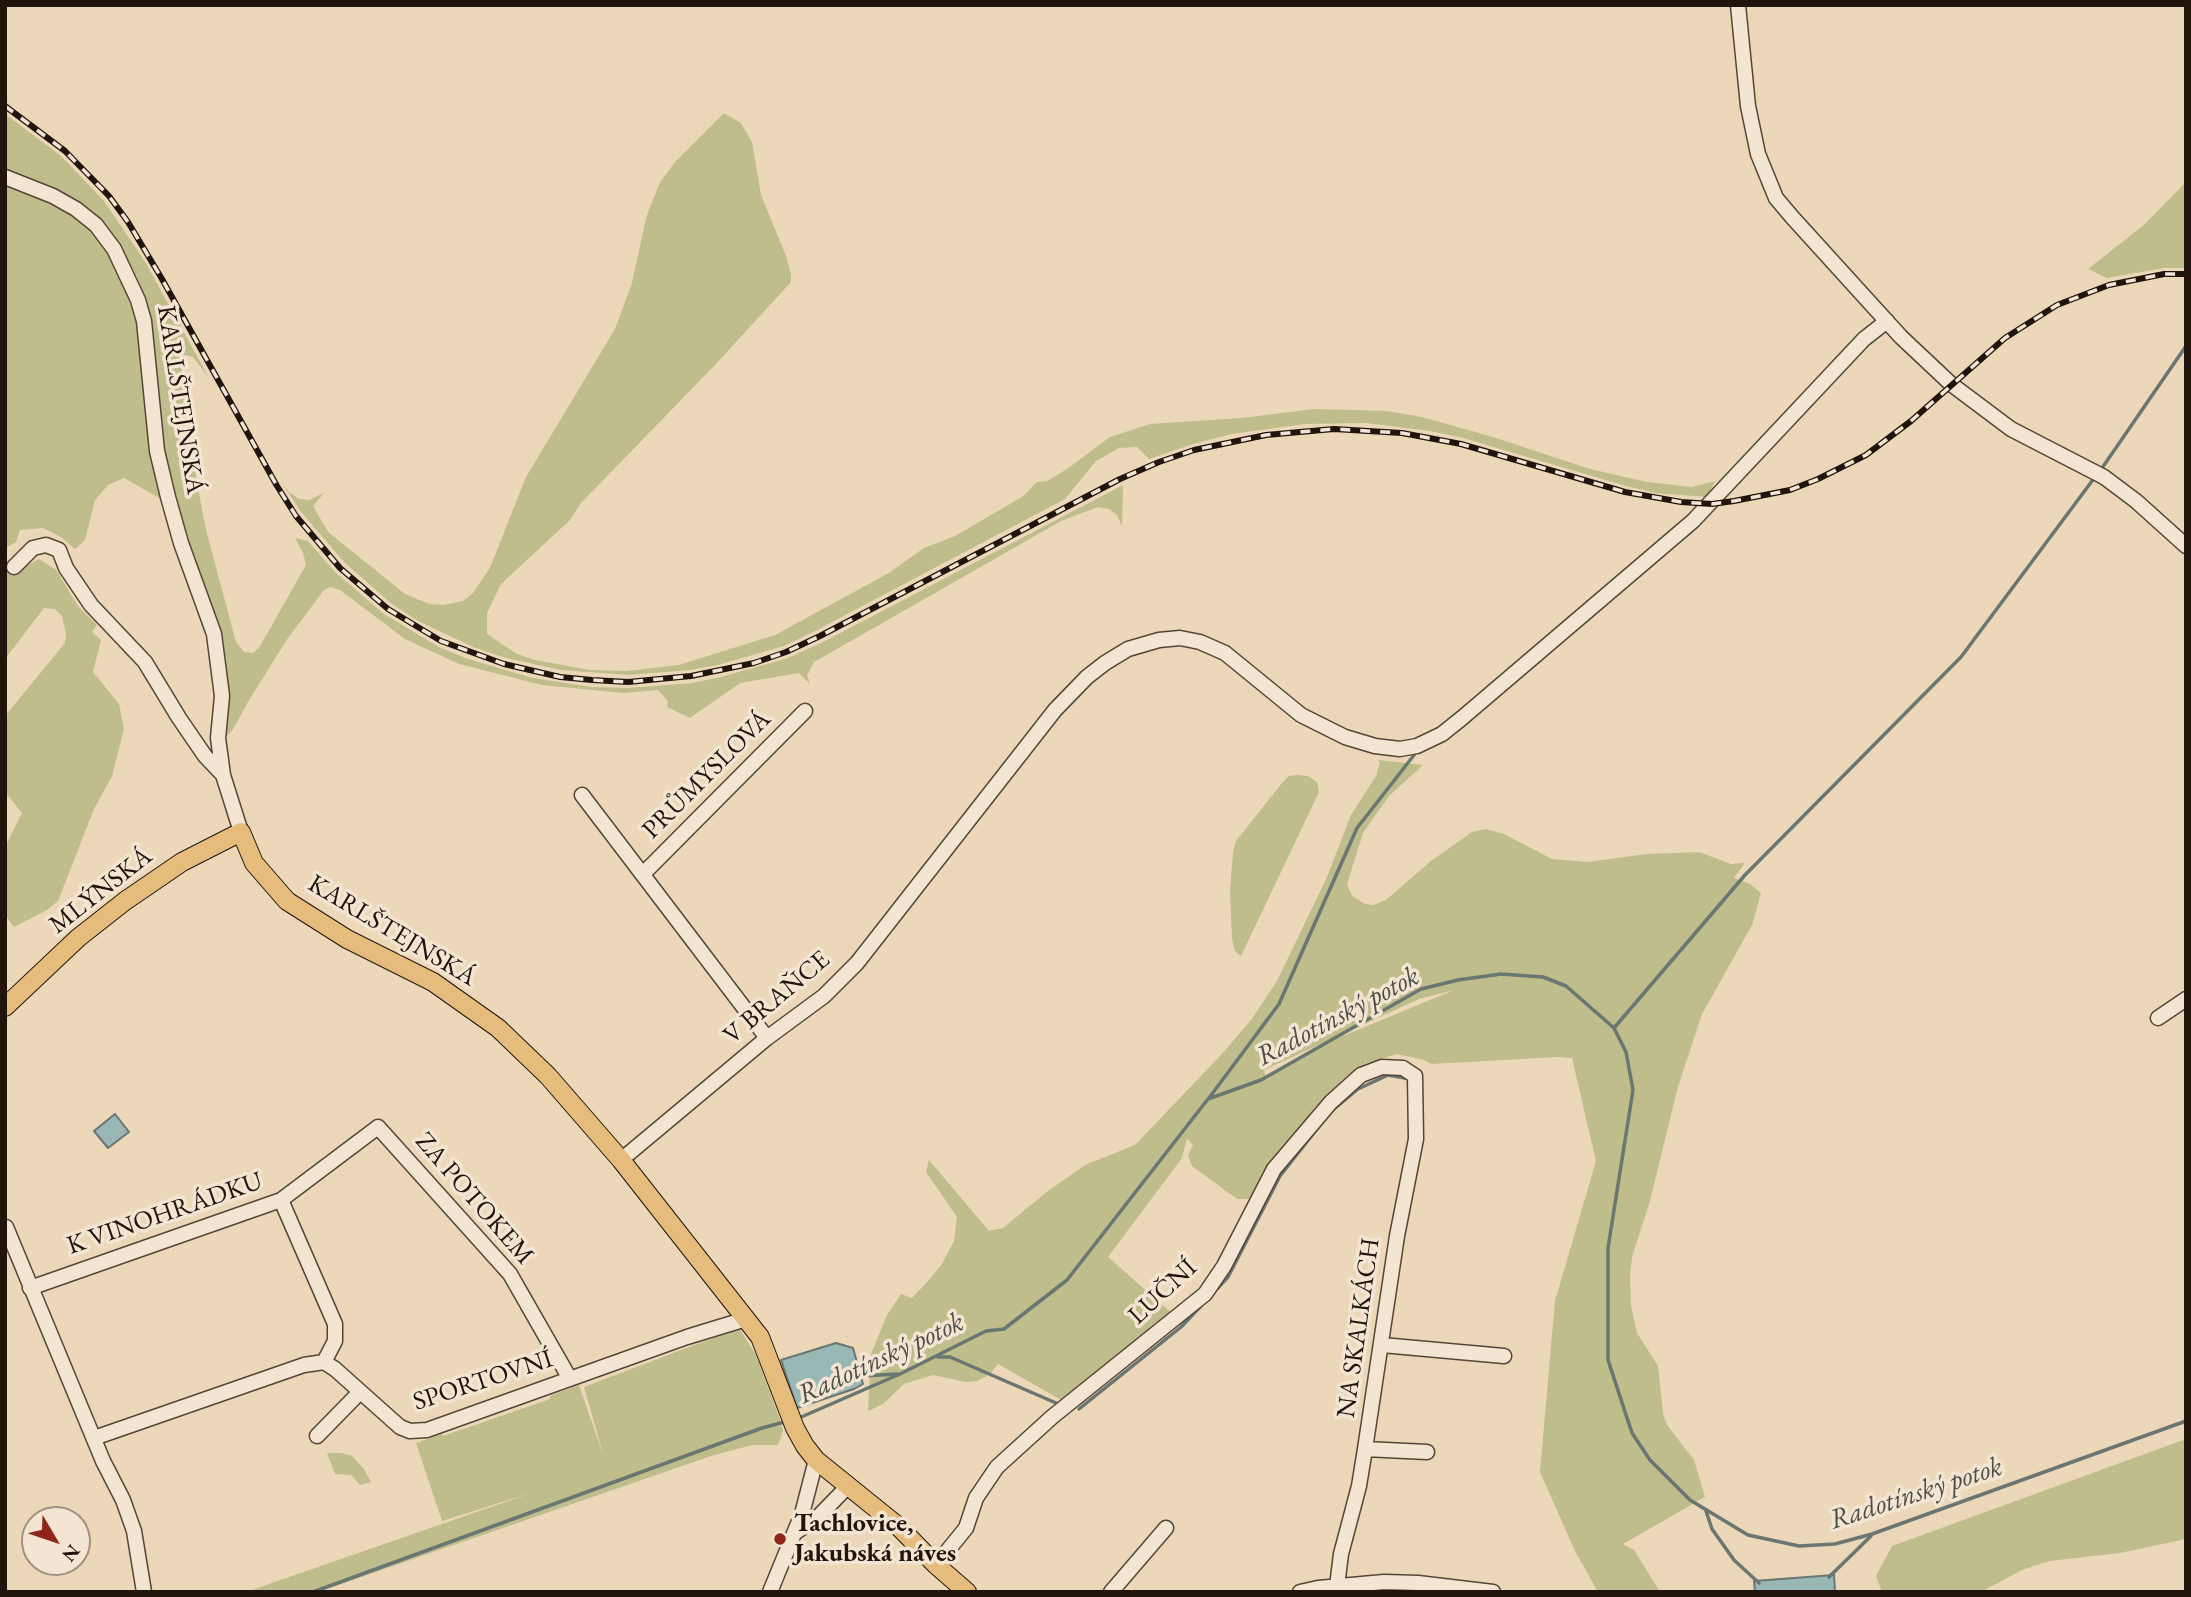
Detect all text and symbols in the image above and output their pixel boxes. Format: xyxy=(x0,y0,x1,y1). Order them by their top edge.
street label: KARLŠTEJNSKÁ xyxy=(150,303,210,497)
street label: PRŮMYSLOVÁ xyxy=(636,704,778,846)
street label: MLÝNSKÁ xyxy=(43,841,159,941)
street label: KARLŠTEJNSKÁ xyxy=(302,868,482,994)
street label: V BRAŇCE xyxy=(717,945,837,1051)
water label: Radotínský potok xyxy=(1251,960,1425,1074)
street label: ZA POTOKEM xyxy=(408,1126,540,1272)
street label: K VINOHRÁDKU xyxy=(63,1166,267,1262)
street label: NA SKALKÁCH xyxy=(1331,1236,1387,1420)
street label: LUČNÍ xyxy=(1122,1253,1204,1331)
water label: Radotínský potok xyxy=(792,1306,970,1412)
street label: SPORTOVNÍ xyxy=(409,1344,557,1418)
water label: Radotínský potok xyxy=(1825,1450,2007,1538)
north arrow xyxy=(21,1506,91,1576)
place label: Tachlovice, Jakubská náves xyxy=(794,1508,956,1570)
marker: Tachlovice, Jakubská náves xyxy=(772,1531,788,1547)
text: N xyxy=(57,1539,86,1567)

